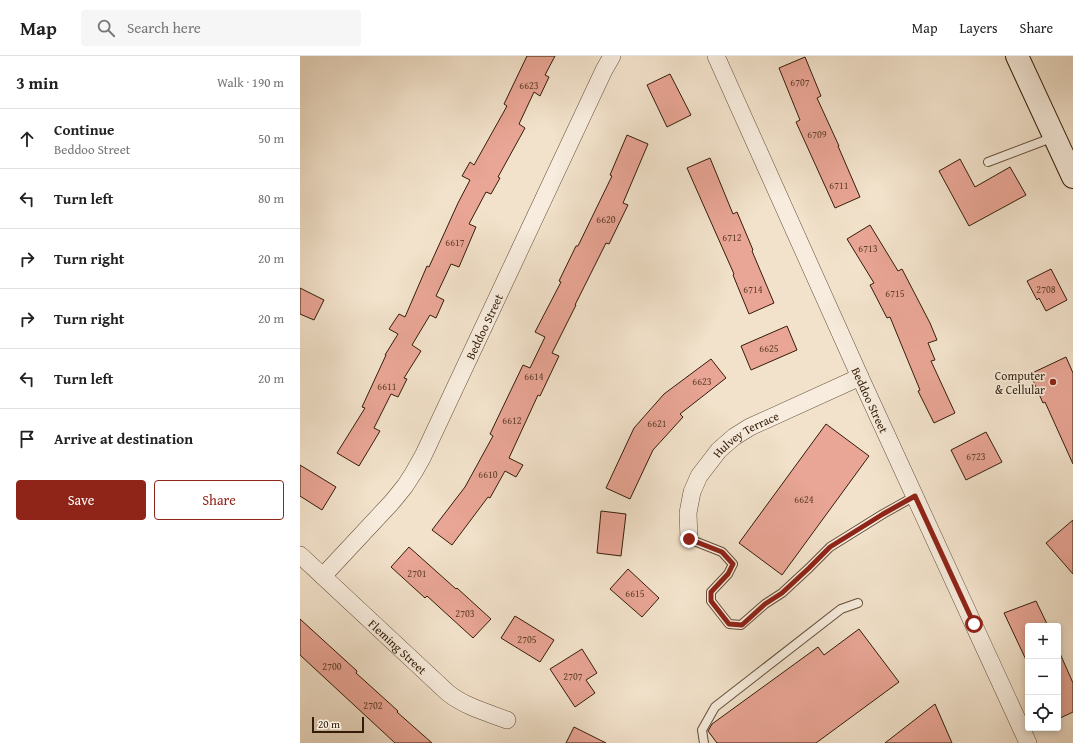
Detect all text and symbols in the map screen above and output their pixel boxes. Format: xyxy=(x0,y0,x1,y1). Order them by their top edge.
search box xyxy=(81,10,361,46)
text: Map xyxy=(20,14,57,42)
icon: search xyxy=(95,17,117,39)
text: Search here xyxy=(127,17,201,38)
text: Map xyxy=(912,18,938,38)
text: Layers xyxy=(960,18,998,38)
text: Share xyxy=(1020,18,1053,38)
text: 3 min xyxy=(16,70,58,95)
text: Walk · 190 m xyxy=(217,73,284,92)
house number: 6707 xyxy=(790,75,810,90)
house number: 6623 xyxy=(519,78,539,93)
text: Continue xyxy=(54,119,115,140)
house number: 6709 xyxy=(807,127,827,142)
icon: ahead xyxy=(16,128,38,150)
text: 50 m xyxy=(258,129,284,148)
text: Beddoo Street xyxy=(54,140,130,159)
house number: 6711 xyxy=(829,178,849,193)
icon: left xyxy=(16,188,38,210)
text: Turn left xyxy=(54,188,113,209)
text: 80 m xyxy=(258,189,284,208)
house number: 6620 xyxy=(596,212,616,227)
house number: 6712 xyxy=(722,230,742,245)
house number: 6617 xyxy=(445,235,465,250)
house number: 6713 xyxy=(858,241,878,256)
icon: right xyxy=(16,248,38,270)
text: Turn right xyxy=(54,248,125,269)
text: 20 m xyxy=(258,249,284,268)
house number: 6714 xyxy=(743,282,763,297)
house number: 2708 xyxy=(1036,282,1056,297)
house number: 6715 xyxy=(885,286,905,301)
street label: Beddoo Street xyxy=(461,290,507,362)
icon: right xyxy=(16,308,38,330)
text: Turn right xyxy=(54,308,125,329)
text: 20 m xyxy=(258,309,284,328)
house number: 6625 xyxy=(759,341,779,356)
street label: Beddoo Street xyxy=(848,364,893,436)
place label: Computer & Cellular xyxy=(995,367,1045,398)
icon: left xyxy=(16,368,38,390)
text: Turn left xyxy=(54,368,113,389)
text: 20 m xyxy=(258,369,284,388)
house number: 6614 xyxy=(524,369,544,384)
house number: 6623 xyxy=(692,374,712,389)
marker: Computer & Cellular xyxy=(1048,377,1058,387)
house number: 6611 xyxy=(377,379,397,394)
street label: Hulvey Terrace xyxy=(708,406,782,461)
house number: 6612 xyxy=(502,413,522,428)
house number: 6621 xyxy=(647,416,667,431)
icon: arrive xyxy=(16,428,38,450)
text: Arrive at destination xyxy=(54,428,193,449)
house number: 6723 xyxy=(966,449,986,464)
house number: 6610 xyxy=(478,467,498,482)
button: Save xyxy=(16,480,146,520)
button: Share xyxy=(154,480,284,520)
house number: 6624 xyxy=(794,492,814,507)
route end xyxy=(680,530,698,548)
house number: 2701 xyxy=(407,566,427,581)
house number: 6615 xyxy=(625,586,645,601)
house number: 2703 xyxy=(455,606,475,621)
street label: Fleming Street xyxy=(365,615,431,678)
route start xyxy=(965,615,983,633)
map controls xyxy=(1025,623,1061,731)
button: + xyxy=(1025,623,1061,659)
house number: 2705 xyxy=(517,632,537,647)
house number: 2700 xyxy=(322,659,342,674)
button: − xyxy=(1025,659,1061,695)
house number: 2707 xyxy=(563,669,583,684)
button: locate xyxy=(1025,695,1061,731)
house number: 2702 xyxy=(363,698,383,713)
scale bar xyxy=(312,715,364,734)
text: 20 m xyxy=(318,716,340,732)

